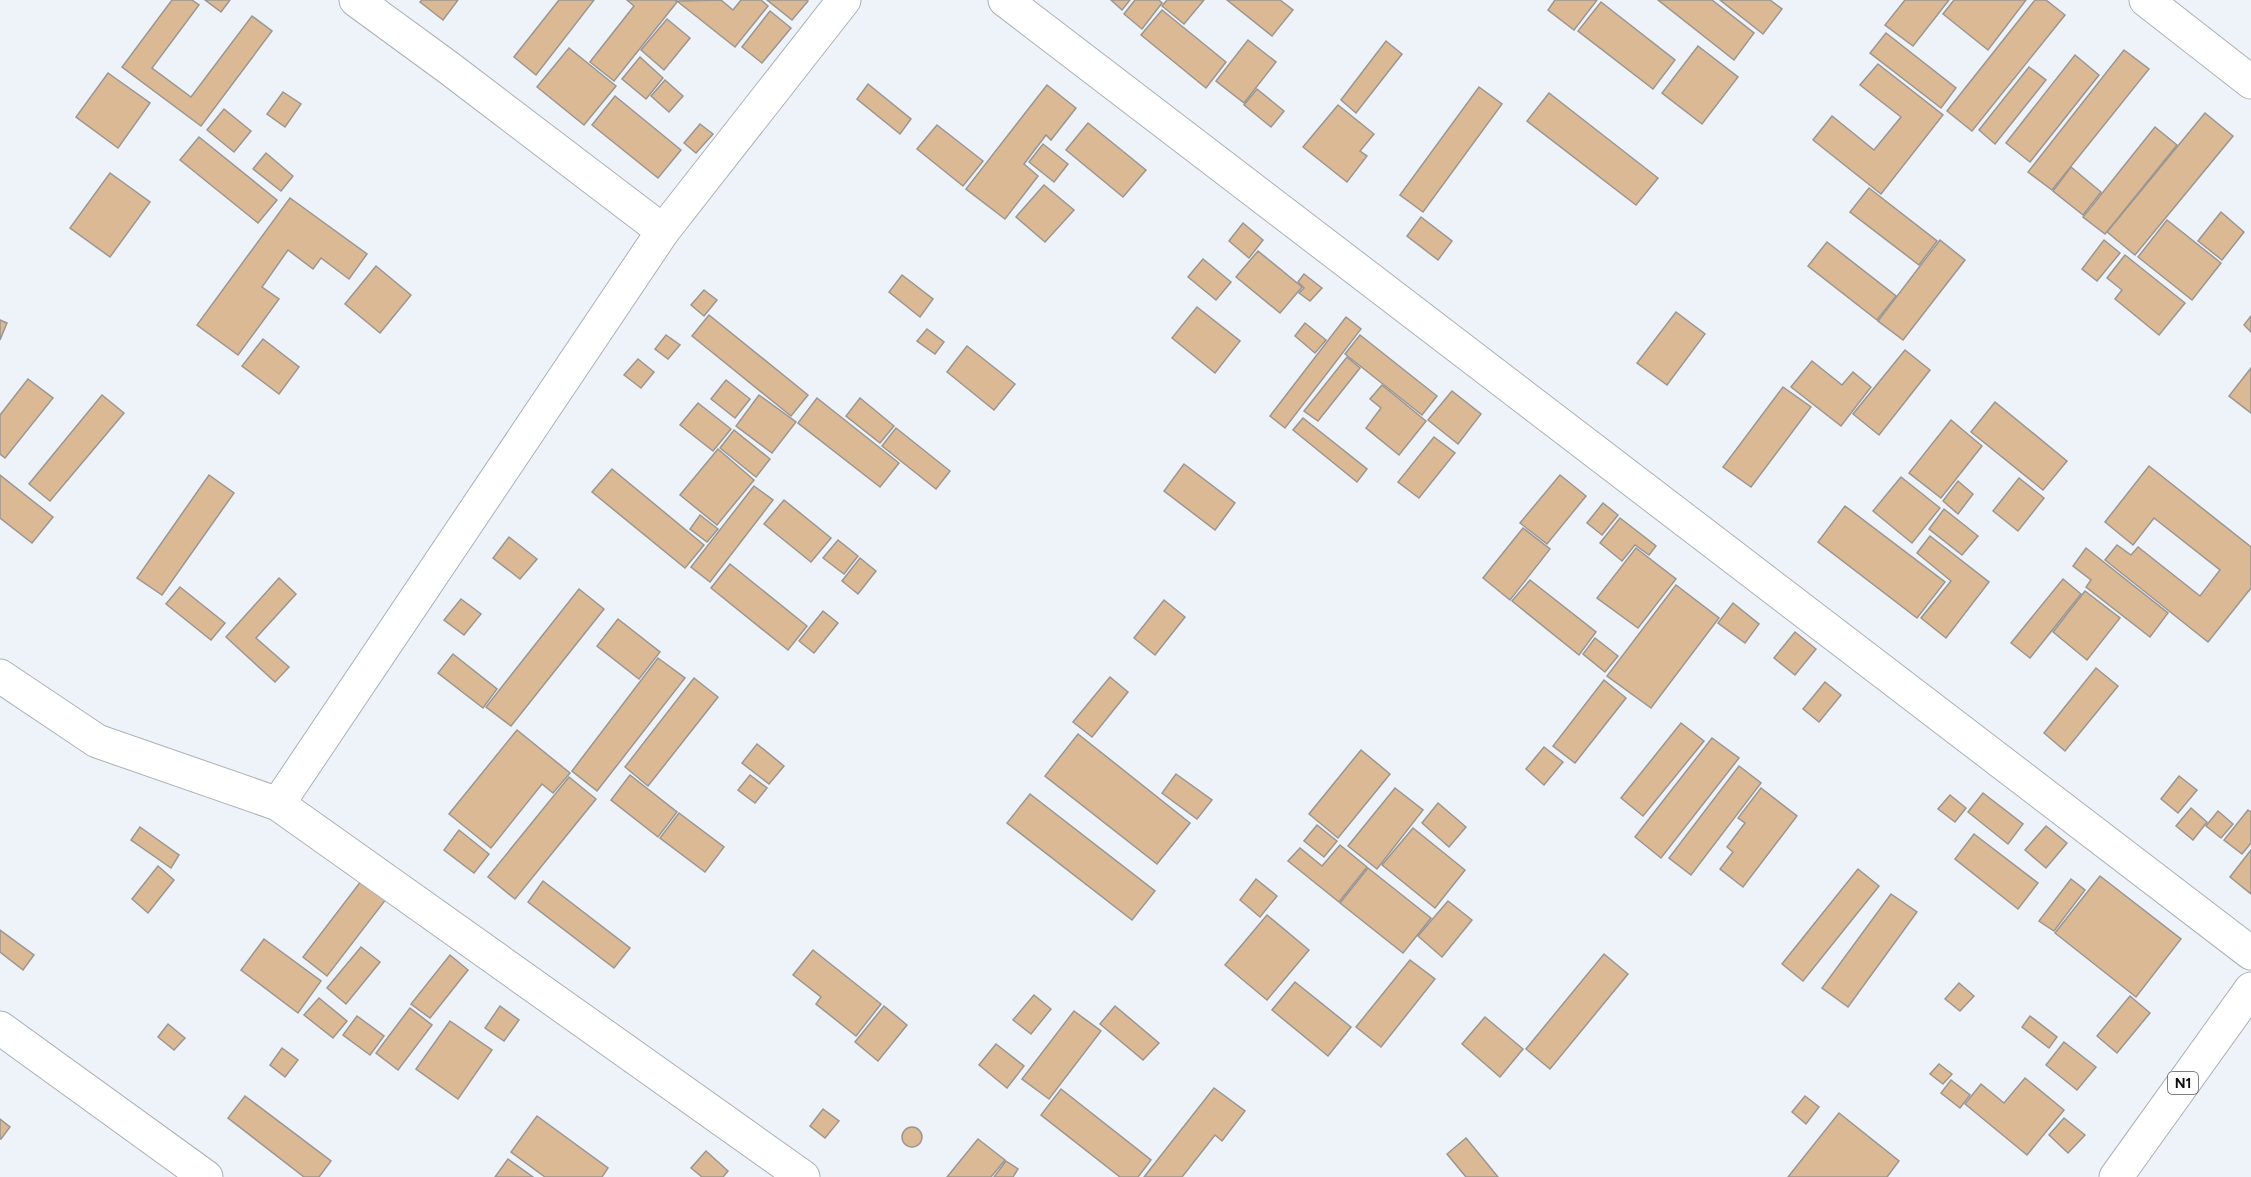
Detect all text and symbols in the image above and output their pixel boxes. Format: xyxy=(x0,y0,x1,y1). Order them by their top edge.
road number: N1 xyxy=(2168,1072,2198,1094)

